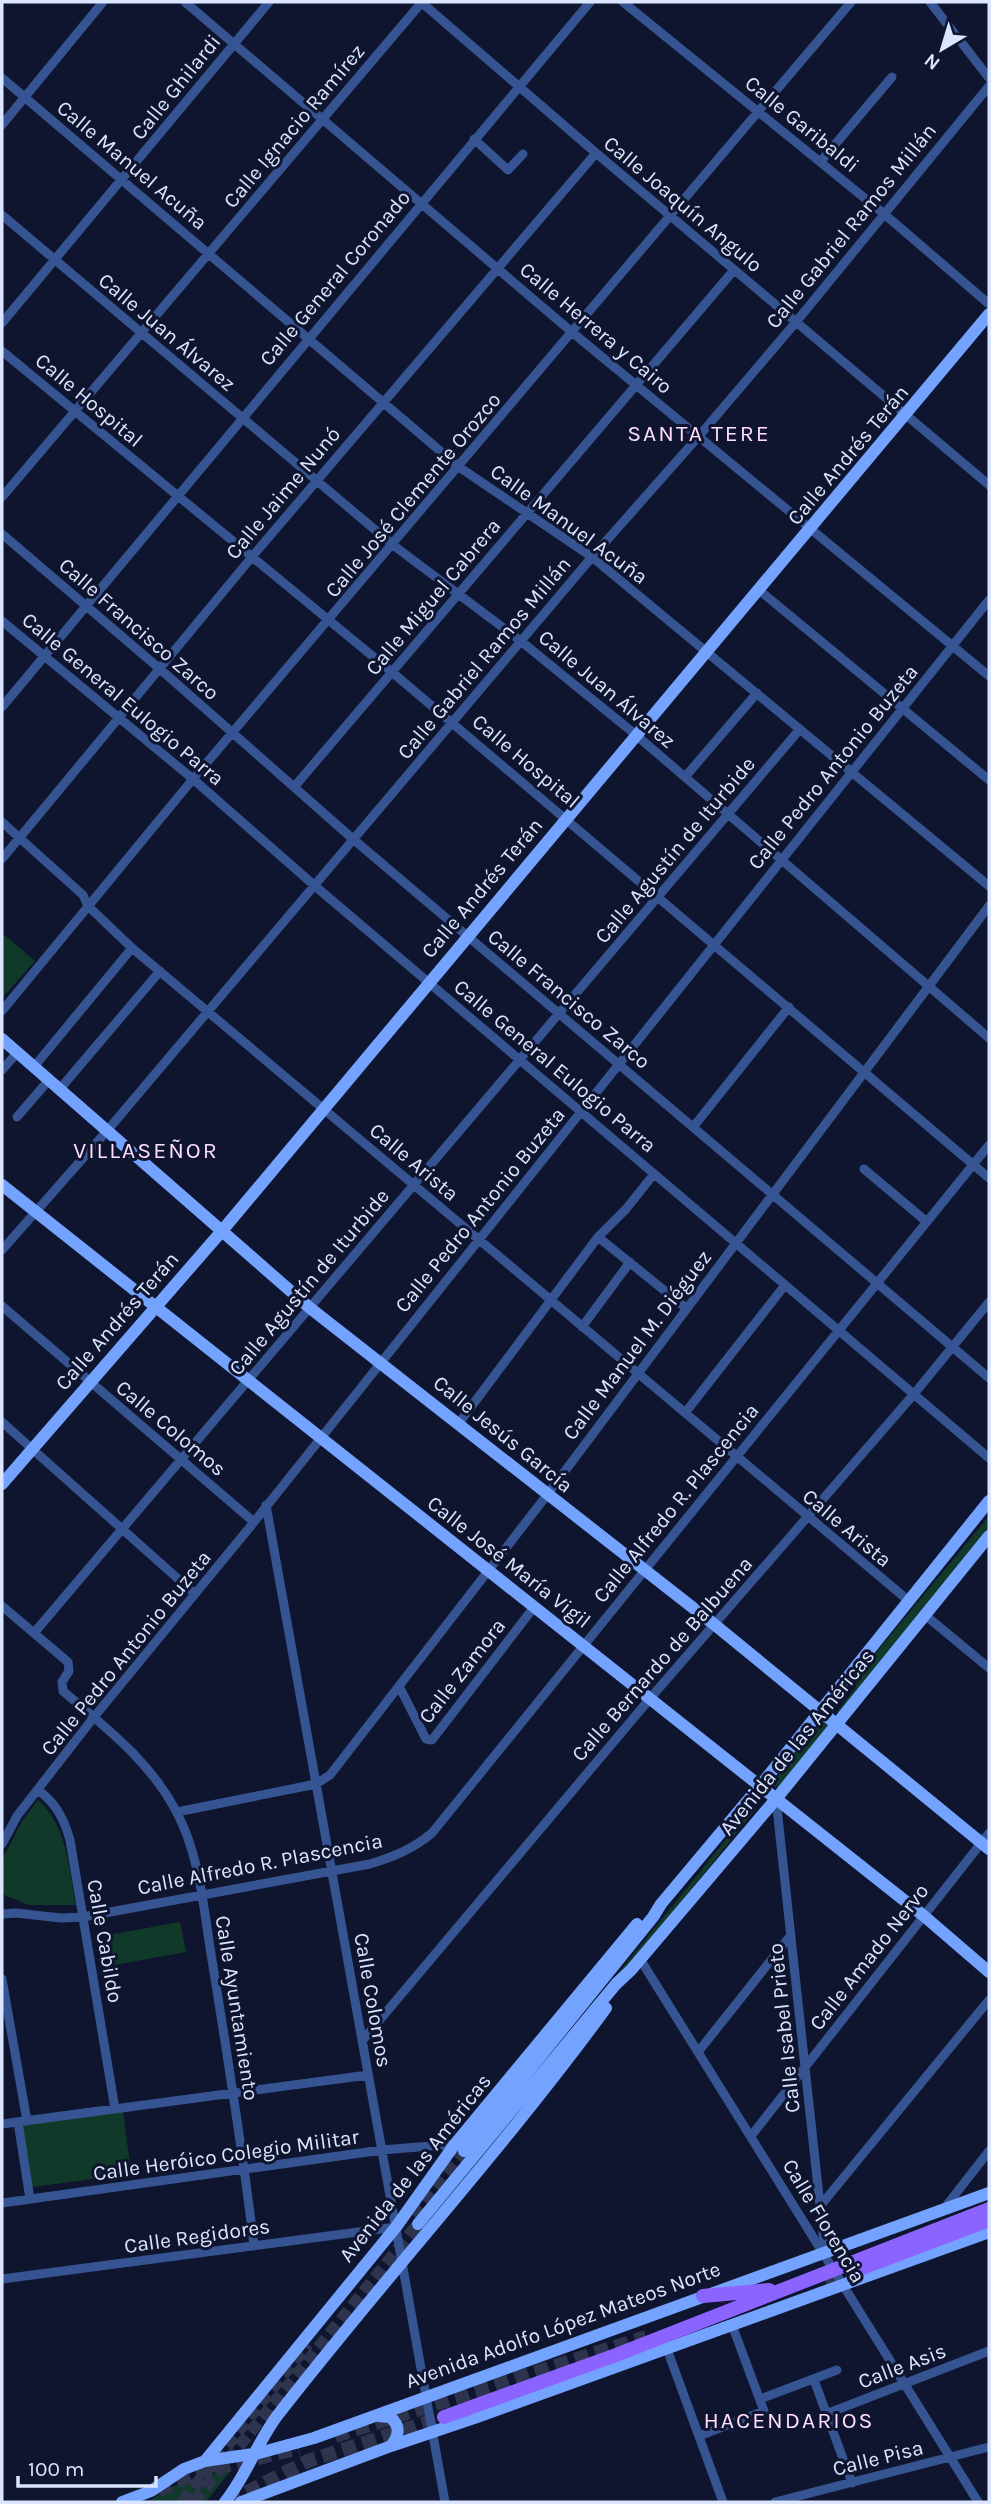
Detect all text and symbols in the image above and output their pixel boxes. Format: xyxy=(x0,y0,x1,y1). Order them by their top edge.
north arrow xyxy=(907,14,977,84)
street label: Calle Ghilardi xyxy=(126,30,226,144)
street label: Calle Ignacio Ramírez xyxy=(219,39,369,213)
text: N xyxy=(920,49,944,74)
street label: Calle Garibaldi xyxy=(740,71,864,177)
street label: Calle Manuel Acuña xyxy=(52,95,212,235)
street label: Calle Gabriel Ramos Millán xyxy=(761,119,941,333)
street label: Calle Joaquín Angulo xyxy=(599,131,767,277)
street label: Calle General Coronado xyxy=(255,186,415,370)
street label: Calle Herrera y Cairo xyxy=(515,257,677,399)
street label: Calle Juan Álvarez xyxy=(94,268,240,396)
street label: Calle Hospital xyxy=(31,348,147,452)
street label: Calle Andrés Terán xyxy=(783,380,913,530)
street label: Calle José Clemente Orozco xyxy=(320,388,506,602)
district label: SANTA TERE xyxy=(627,420,771,447)
street label: Calle Jaime Nunó xyxy=(221,422,345,564)
street label: Calle Manuel Acuña xyxy=(486,459,652,589)
street label: Calle Miguel Cabrera xyxy=(361,514,505,680)
street label: Calle Gabriel Ramos Millán xyxy=(392,552,576,764)
street label: Calle Francisco Zarco xyxy=(54,553,224,705)
street label: Calle General Eulogio Parra xyxy=(17,607,229,791)
street label: Calle Juan Álvarez xyxy=(534,625,680,753)
street label: Calle Pedro Antonio Buzeta xyxy=(743,660,923,874)
street label: Calle Hospital xyxy=(468,709,584,813)
street label: Calle Agustín de Iturbide xyxy=(590,752,760,948)
street label: Calle Andrés Terán xyxy=(417,813,547,963)
street label: Calle Francisco Zarco xyxy=(483,924,655,1074)
street label: Calle General Eulogio Parra xyxy=(449,974,661,1158)
street label: Calle Pedro Antonio Buzeta xyxy=(390,1103,570,1317)
street label: Calle Arista xyxy=(365,1118,463,1206)
district label: VILLASEÑOR xyxy=(73,1137,219,1164)
street label: Calle Agustín de Iturbide xyxy=(224,1184,394,1380)
street label: Calle Manuel M. Diéguez xyxy=(558,1245,716,1445)
street label: Calle Andrés Terán xyxy=(51,1247,183,1395)
street label: Calle Jesús García xyxy=(428,1370,578,1498)
street label: Calle Colomos xyxy=(111,1375,231,1481)
street label: Calle Alfredo R. Plascencia xyxy=(588,1399,764,1607)
street label: Calle Arista xyxy=(798,1484,896,1572)
street label: Calle José María Vigil xyxy=(423,1491,595,1633)
street label: Calle Pedro Antonio Buzeta xyxy=(36,1546,216,1760)
street label: Calle Bernardo de Balbuena xyxy=(567,1552,757,1766)
street label: Calle Zamora xyxy=(414,1614,510,1728)
street label: Avenida de las Américas xyxy=(715,1644,879,1840)
street label: Calle Alfredo R. Plascencia xyxy=(135,1828,385,1900)
street label: Calle Cabildo xyxy=(82,1877,128,2005)
street label: Calle Amado Nervo xyxy=(804,1879,934,2035)
street label: Calle Ayuntamiento xyxy=(211,1914,263,2102)
street label: Calle Colomos xyxy=(349,1931,397,2069)
street label: Calle Isabel Prieto xyxy=(763,1942,805,2114)
street label: Avenida de las Américas xyxy=(334,2069,496,2267)
street label: Calle Heróico Colegio Militar xyxy=(92,2124,361,2186)
street label: Calle Florencia xyxy=(778,2155,870,2287)
street label: Calle Regidores xyxy=(123,2214,271,2258)
street label: Avenida Adolfo López Mateos Norte xyxy=(402,2257,724,2393)
street label: Calle Asis xyxy=(855,2338,949,2394)
district label: HACENDARIOS xyxy=(703,2407,875,2434)
street label: Calle Pisa xyxy=(830,2435,926,2481)
scale bar xyxy=(18,2444,156,2488)
text: 100 m xyxy=(28,2457,85,2481)

